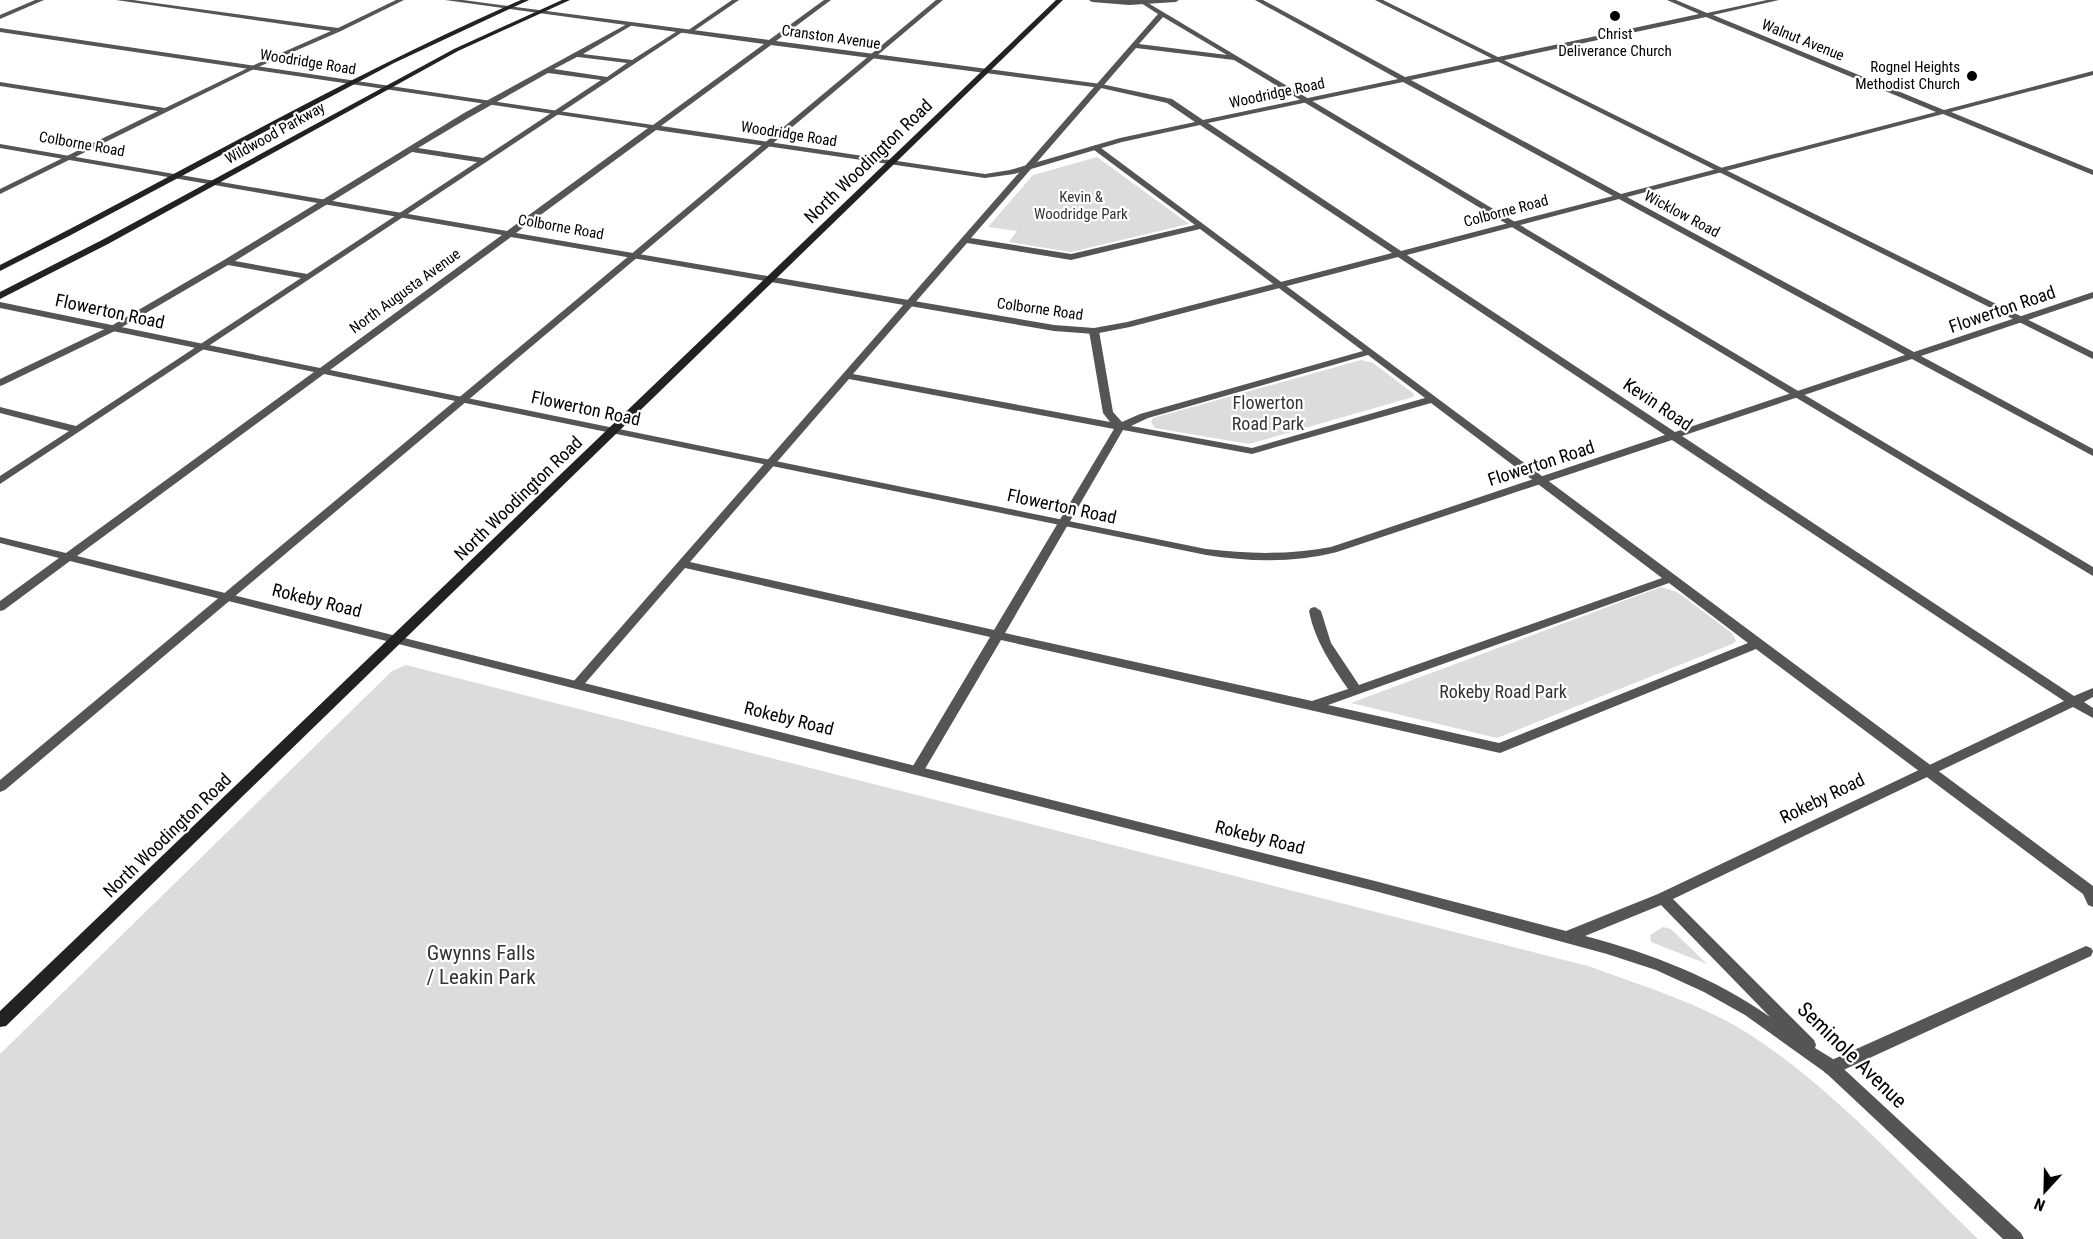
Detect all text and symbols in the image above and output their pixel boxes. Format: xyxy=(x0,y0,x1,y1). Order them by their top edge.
marker: Christ Deliverance Church xyxy=(1608,9,1622,23)
street label: Walnut Avenue xyxy=(1759,15,1847,65)
street label: Cranston Avenue xyxy=(780,21,882,53)
place label: Christ Deliverance Church xyxy=(1558,25,1672,60)
street label: Woodridge Road xyxy=(259,46,357,78)
place label: Rognel Heights Methodist Church xyxy=(1855,58,1960,93)
marker: Rognel Heights Methodist Church xyxy=(1965,69,1979,83)
street label: Woodridge Road xyxy=(1228,74,1326,112)
street label: North Woodington Road xyxy=(800,95,936,227)
street label: Wildwood Parkway xyxy=(222,98,328,168)
street label: Woodridge Road xyxy=(740,118,838,150)
street label: Colborne Road xyxy=(38,128,126,160)
street label: Wicklow Road xyxy=(1641,187,1723,241)
park label: Kevin & Woodridge Park xyxy=(1034,188,1128,223)
street label: Colborne Road xyxy=(1462,191,1550,231)
street label: Colborne Road xyxy=(517,211,605,243)
street label: North Augusta Avenue xyxy=(346,245,464,337)
street label: Flowerton Road xyxy=(1946,281,2058,337)
street label: Flowerton Road xyxy=(53,289,167,333)
street label: Colborne Road xyxy=(996,294,1084,324)
street label: Kevin Road xyxy=(1619,373,1697,435)
street label: Flowerton Road xyxy=(529,386,643,430)
park label: Flowerton Road Park xyxy=(1232,392,1304,434)
street label: North Woodington Road xyxy=(450,432,586,564)
street label: Flowerton Road xyxy=(1485,436,1597,490)
street label: Flowerton Road xyxy=(1005,484,1119,528)
street label: Rokeby Road xyxy=(270,579,364,621)
park label: Rokeby Road Park xyxy=(1439,681,1567,702)
street label: Rokeby Road xyxy=(742,697,836,739)
street label: North Woodington Road xyxy=(99,769,235,901)
street label: Rokeby Road xyxy=(1776,769,1868,827)
street label: Rokeby Road xyxy=(1213,816,1307,858)
park label: Gwynns Falls / Leakin Park xyxy=(426,941,536,989)
street label: Seminole Avenue xyxy=(1793,997,1912,1113)
north arrow xyxy=(2015,1161,2075,1221)
text: N xyxy=(2031,1194,2048,1215)

